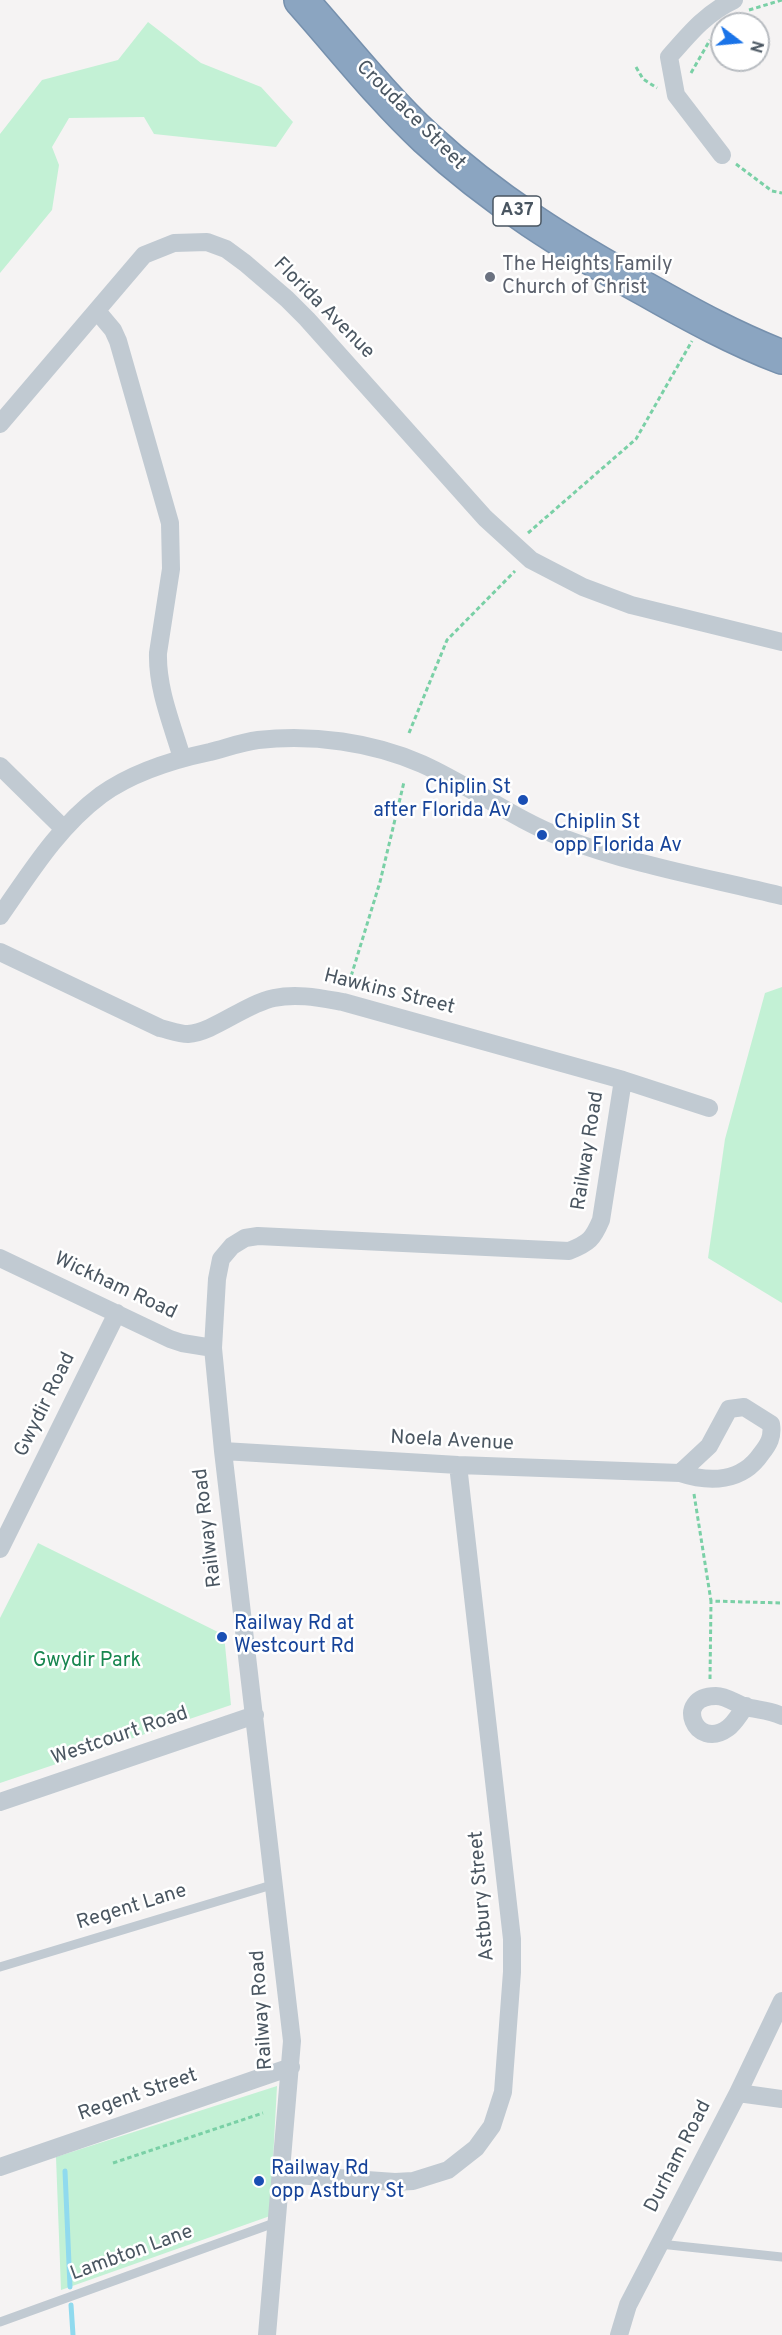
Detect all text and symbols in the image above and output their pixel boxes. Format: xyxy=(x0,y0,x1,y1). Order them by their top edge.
north arrow xyxy=(710,12,770,72)
text: N xyxy=(744,38,767,55)
street label: Croudace Street xyxy=(350,56,470,176)
road number: A37 xyxy=(493,196,541,226)
street label: Florida Avenue xyxy=(267,253,379,365)
place label: The Heights Family Church of Christ xyxy=(502,254,672,301)
marker: The Heights Family Church of Christ xyxy=(483,270,497,284)
place label: Chiplin St after Florida Av xyxy=(373,777,511,824)
marker: Chiplin St after Florida Av xyxy=(516,793,530,807)
place label: Chiplin St opp Florida Av xyxy=(554,812,682,859)
marker: Chiplin St opp Florida Av xyxy=(535,828,549,842)
street label: Hawkins Street xyxy=(321,965,457,1021)
street label: Railway Road xyxy=(568,1090,610,1212)
street label: Wickham Road xyxy=(50,1248,180,1326)
street label: Gwydir Road xyxy=(10,1349,82,1461)
street label: Noela Avenue xyxy=(390,1427,514,1457)
street label: Railway Road xyxy=(190,1467,228,1589)
place label: Railway Rd at Westcourt Rd xyxy=(234,1613,355,1660)
marker: Railway Rd at Westcourt Rd xyxy=(215,1630,229,1644)
park label: Gwydir Park xyxy=(33,1650,141,1674)
street label: Westcourt Road xyxy=(49,1702,191,1772)
street label: Astbury Street xyxy=(465,1830,501,1962)
street label: Regent Lane xyxy=(74,1880,190,1936)
street label: Railway Road xyxy=(247,1949,279,2071)
street label: Regent Street xyxy=(75,2064,201,2128)
street label: Durham Road xyxy=(640,2097,718,2217)
place label: Railway Rd opp Astbury St xyxy=(271,2158,404,2205)
marker: Railway Rd opp Astbury St xyxy=(252,2174,266,2188)
street label: Lambton Lane xyxy=(67,2221,197,2287)

